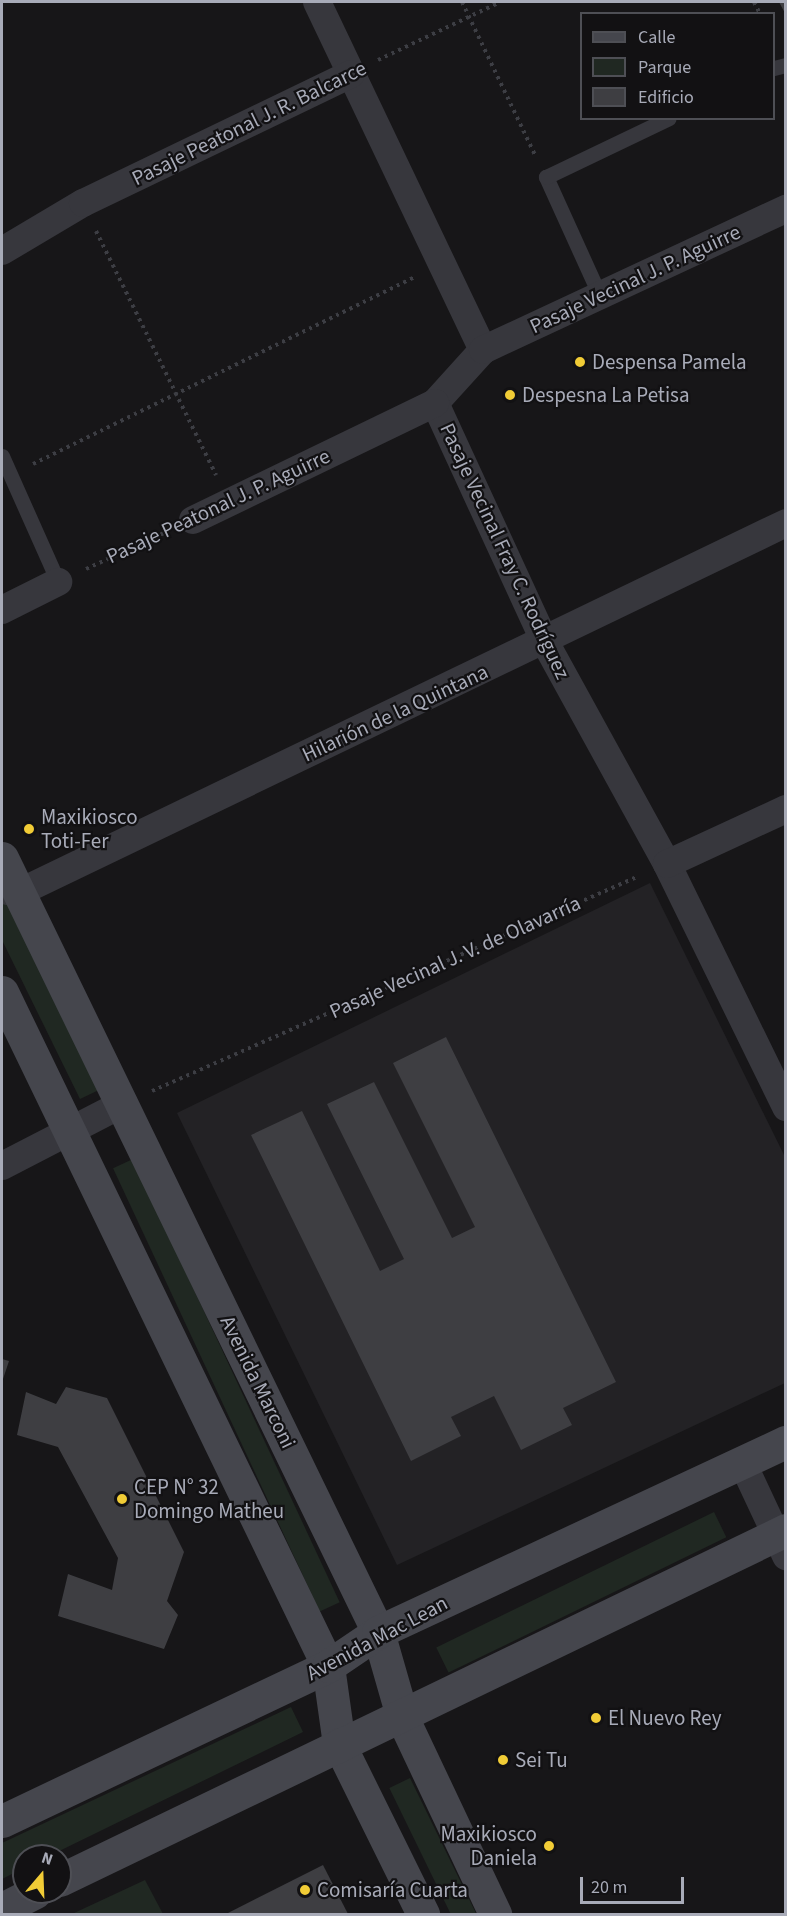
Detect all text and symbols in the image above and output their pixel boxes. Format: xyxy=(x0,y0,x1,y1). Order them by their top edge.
legend xyxy=(580,12,775,120)
text: Calle xyxy=(638,25,675,50)
street label: Pasaje Peatonal J. R. Balcarce xyxy=(128,55,370,191)
text: Parque xyxy=(638,55,691,80)
text: Edificio xyxy=(638,85,694,110)
street label: Pasaje Vecinal J. P. Aguirre xyxy=(526,219,744,339)
place label: Despensa Pamela xyxy=(592,349,747,375)
marker: Despensa Pamela xyxy=(573,355,587,369)
place label: Despesna La Petisa xyxy=(522,382,690,408)
marker: Despesna La Petisa xyxy=(503,388,517,402)
street label: Pasaje Vecinal Fray C. Rodríguez xyxy=(435,419,575,683)
street label: Pasaje Peatonal J. P. Aguirre xyxy=(102,443,334,569)
street label: Hilarión de la Quintana xyxy=(298,659,492,767)
place label: Maxikiosco Toti-Fer xyxy=(41,804,138,854)
marker: Maxikiosco Toti-Fer xyxy=(22,822,36,836)
street label: Pasaje Vecinal J. V. de Olavarría xyxy=(325,890,585,1024)
street label: Avenida Marconi xyxy=(215,1312,301,1452)
place label: CEP N° 32 Domingo Matheu xyxy=(134,1474,284,1524)
marker: CEP N° 32 Domingo Matheu xyxy=(115,1492,129,1506)
street label: Avenida Mac Lean xyxy=(302,1590,452,1686)
place label: El Nuevo Rey xyxy=(608,1705,722,1731)
marker: El Nuevo Rey xyxy=(589,1711,603,1725)
place label: Sei Tu xyxy=(515,1747,568,1773)
marker: Sei Tu xyxy=(496,1753,510,1767)
place label: Maxikiosco Daniela xyxy=(440,1821,537,1871)
marker: Maxikiosco Daniela xyxy=(542,1839,556,1853)
north arrow xyxy=(12,1844,72,1904)
text: N xyxy=(39,1847,56,1871)
scale bar xyxy=(583,1865,686,1903)
text: 20 m xyxy=(591,1875,627,1900)
place label: Comisaría Cuarta xyxy=(317,1877,468,1903)
marker: Comisaría Cuarta xyxy=(298,1883,312,1897)

